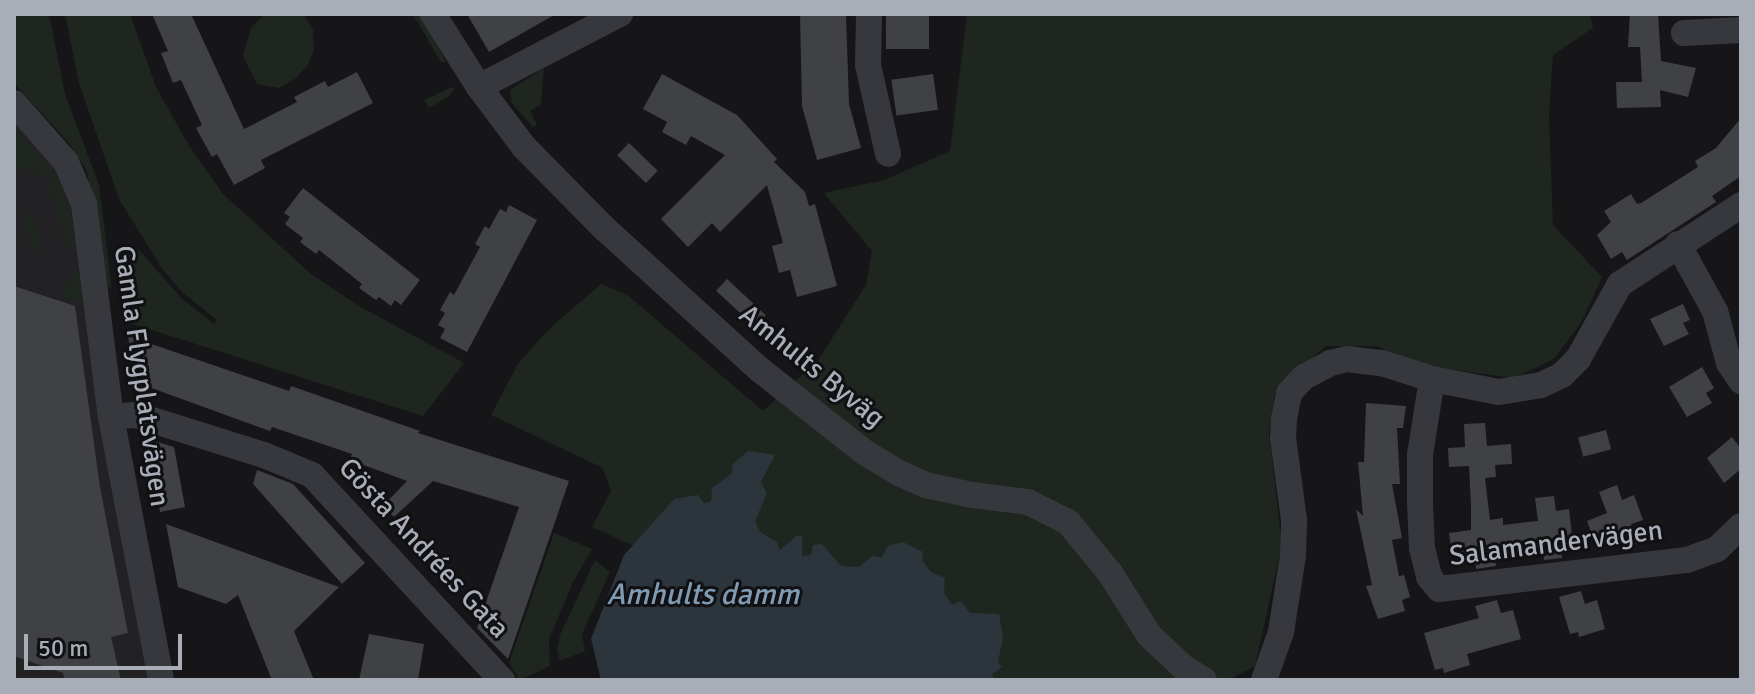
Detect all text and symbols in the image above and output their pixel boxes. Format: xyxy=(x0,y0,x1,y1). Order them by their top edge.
street label: Gamla Flygplatsvägen xyxy=(107,243,177,509)
street label: Amhults Byväg xyxy=(733,297,891,435)
street label: Gösta Andrées Gata xyxy=(332,451,516,645)
street label: Salamandervägen xyxy=(1447,513,1665,573)
water label: Amhults damm xyxy=(607,577,799,613)
scale bar xyxy=(28,618,186,668)
text: 50 m xyxy=(38,633,88,663)

